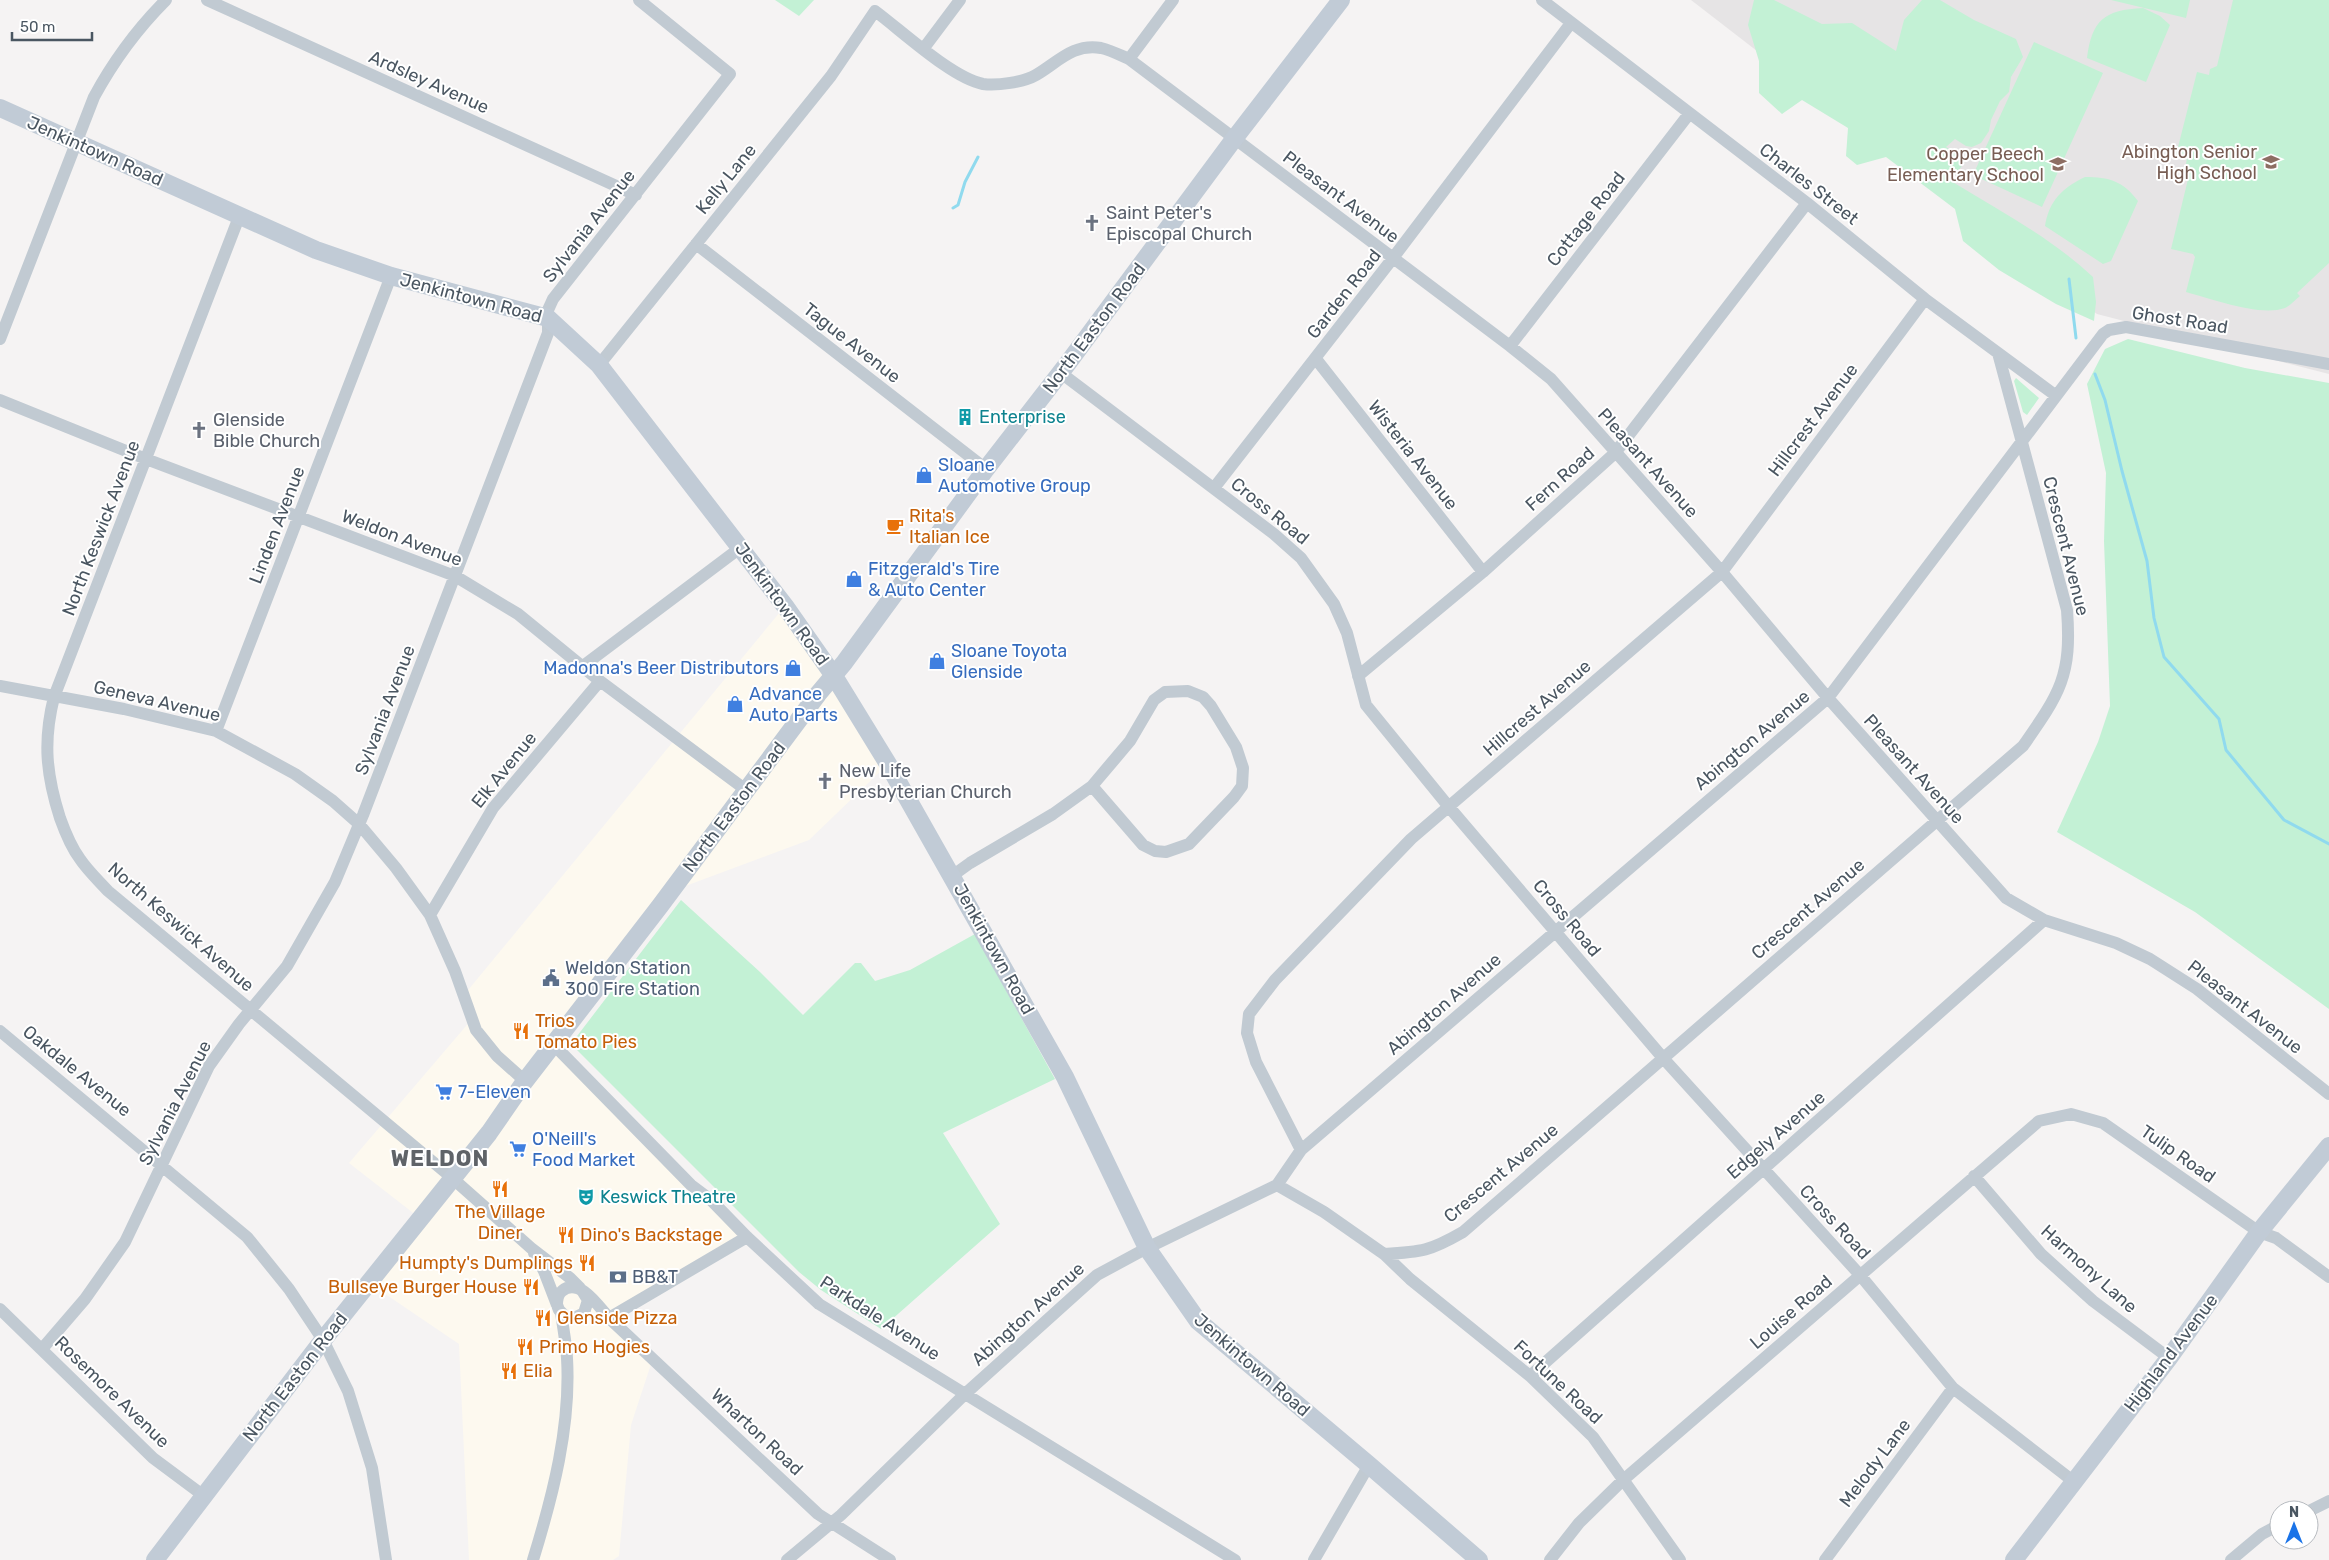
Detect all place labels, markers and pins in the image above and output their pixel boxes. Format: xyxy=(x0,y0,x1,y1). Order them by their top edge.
place label: Abington Senior High School xyxy=(2122,141,2257,184)
place label: Copper Beech Elementary School xyxy=(1887,143,2044,186)
school or university icon: Abington Senior High School xyxy=(2261,152,2281,172)
school or university icon: Copper Beech Elementary School xyxy=(2048,154,2068,174)
place label: Saint Peter's Episcopal Church xyxy=(1106,202,1252,245)
church icon: Saint Peter's Episcopal Church xyxy=(1082,213,1102,233)
place label: Enterprise xyxy=(979,406,1066,428)
building icon: Enterprise xyxy=(955,407,975,427)
place label: Glenside Bible Church xyxy=(213,409,320,452)
church icon: Glenside Bible Church xyxy=(189,420,209,440)
place label: Sloane Automotive Group xyxy=(938,454,1091,497)
shop icon: Sloane Automotive Group xyxy=(914,465,934,485)
place label: Rita's Italian Ice xyxy=(909,505,990,548)
cafe icon: Rita's Italian Ice xyxy=(885,516,905,536)
place label: Fitzgerald's Tire & Auto Center xyxy=(868,558,1000,601)
shop icon: Fitzgerald's Tire & Auto Center xyxy=(844,569,864,589)
place label: Sloane Toyota Glenside xyxy=(951,640,1067,683)
shop icon: Sloane Toyota Glenside xyxy=(927,651,947,671)
place label: Madonna's Beer Distributors xyxy=(543,657,779,679)
shop icon: Madonna's Beer Distributors xyxy=(783,658,803,678)
place label: Advance Auto Parts xyxy=(749,683,838,726)
shop icon: Advance Auto Parts xyxy=(725,694,745,714)
place label: New Life Presbyterian Church xyxy=(839,760,1012,803)
church icon: New Life Presbyterian Church xyxy=(815,771,835,791)
place label: Weldon Station 300 Fire Station xyxy=(565,957,700,1000)
public building icon: Weldon Station 300 Fire Station xyxy=(541,968,561,988)
place label: Trios Tomato Pies xyxy=(535,1010,637,1053)
restaurant icon: Trios Tomato Pies xyxy=(511,1021,531,1041)
place label: 7-Eleven xyxy=(458,1081,531,1103)
supermarket icon: 7-Eleven xyxy=(434,1082,454,1102)
place label: O'Neill's Food Market xyxy=(532,1128,635,1171)
supermarket icon: O'Neill's Food Market xyxy=(508,1139,528,1159)
restaurant icon: The Village Diner xyxy=(490,1179,510,1199)
place label: Keswick Theatre xyxy=(600,1186,736,1208)
theatre icon: Keswick Theatre xyxy=(576,1187,596,1207)
place label: The Village Diner xyxy=(455,1201,545,1244)
place label: Dino's Backstage xyxy=(580,1224,723,1246)
restaurant icon: Dino's Backstage xyxy=(556,1225,576,1245)
place label: Humpty's Dumplings xyxy=(399,1252,573,1274)
restaurant icon: Humpty's Dumplings xyxy=(577,1253,597,1273)
place label: BB&T xyxy=(632,1266,678,1288)
bank icon: BB&T xyxy=(608,1267,628,1287)
place label: Bullseye Burger House xyxy=(328,1276,517,1298)
restaurant icon: Bullseye Burger House xyxy=(521,1277,541,1297)
place label: Glenside Pizza xyxy=(557,1307,678,1329)
restaurant icon: Glenside Pizza xyxy=(533,1308,553,1328)
place label: Primo Hogies xyxy=(539,1336,650,1358)
restaurant icon: Primo Hogies xyxy=(515,1337,535,1357)
place label: Elia xyxy=(523,1360,553,1382)
restaurant icon: Elia xyxy=(499,1361,519,1381)

